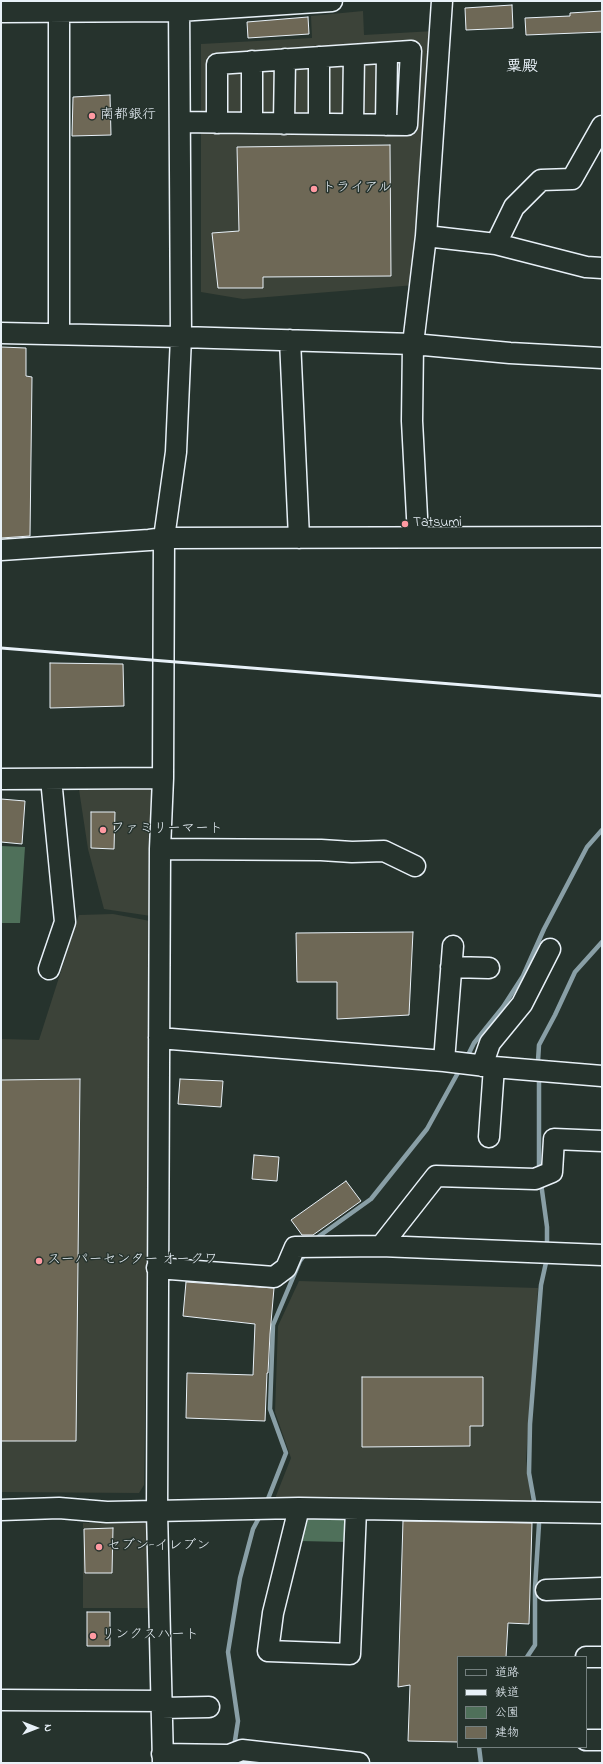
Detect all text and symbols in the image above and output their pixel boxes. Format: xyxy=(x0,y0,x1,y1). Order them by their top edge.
district label: 粟殿 xyxy=(506,58,538,78)
place label: 南都銀行 xyxy=(100,108,156,124)
marker: 南都銀行 xyxy=(87,111,97,121)
place label: トライアル xyxy=(322,181,392,197)
marker: トライアル xyxy=(309,184,319,194)
place label: Tatsumi xyxy=(413,516,462,532)
marker: Tatsumi xyxy=(400,519,410,529)
place label: ファミリーマート xyxy=(111,822,223,838)
marker: ファミリーマート xyxy=(98,825,108,835)
place label: スーパーセンター オークワ xyxy=(47,1253,218,1269)
marker: スーパーセンター オークワ xyxy=(34,1256,44,1266)
place label: セブン-イレブン xyxy=(107,1539,210,1555)
marker: セブン-イレブン xyxy=(94,1542,104,1552)
place label: リンクスハート xyxy=(101,1628,199,1644)
marker: リンクスハート xyxy=(88,1631,98,1641)
legend xyxy=(457,1656,587,1748)
text: 道路 xyxy=(495,1664,519,1682)
text: 鉄道 xyxy=(495,1684,519,1702)
text: 公園 xyxy=(495,1704,519,1722)
north arrow xyxy=(16,1708,56,1748)
text: N xyxy=(40,1724,56,1732)
text: 建物 xyxy=(495,1724,519,1742)

